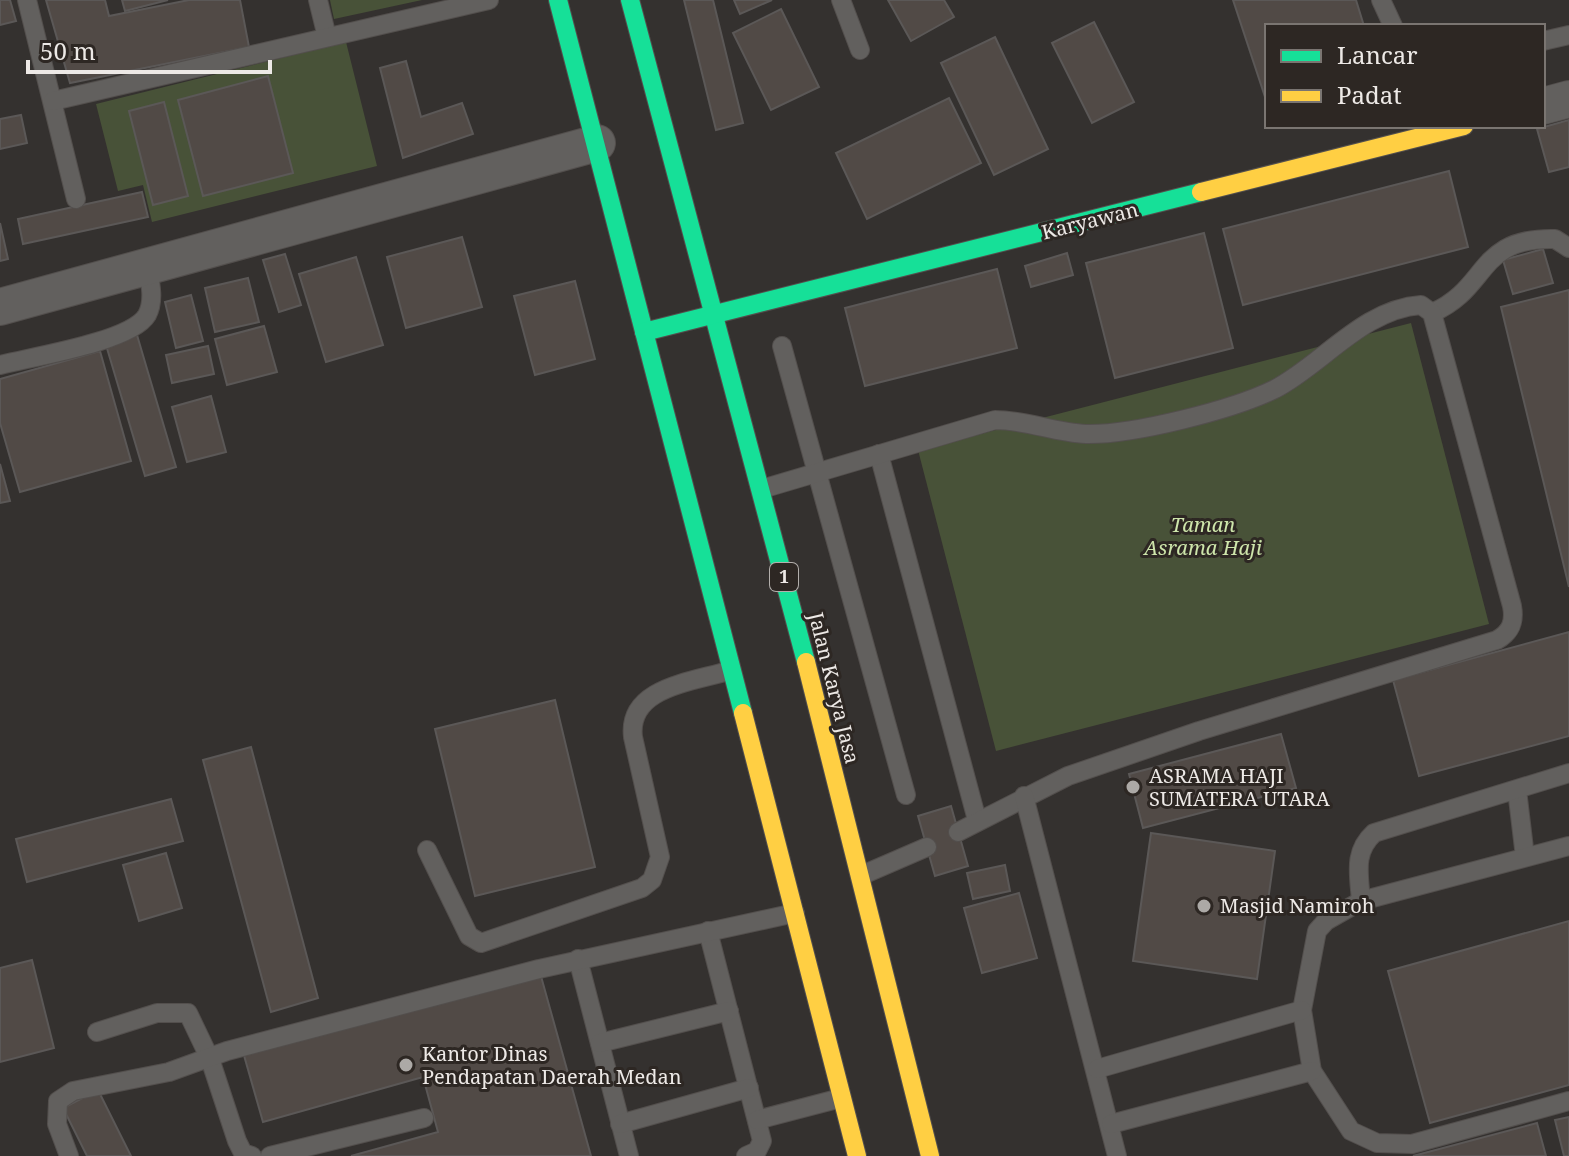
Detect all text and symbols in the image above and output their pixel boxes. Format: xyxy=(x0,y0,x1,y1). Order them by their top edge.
scale bar xyxy=(28,24,270,74)
legend xyxy=(1265,24,1545,128)
text: 50 m xyxy=(40,34,96,67)
text: Lancar xyxy=(1337,38,1418,71)
text: Padat xyxy=(1337,78,1402,111)
street label: Karyawan xyxy=(1039,195,1141,246)
park label: Taman Asrama Haji xyxy=(1142,511,1262,561)
road number: 1 xyxy=(770,563,798,591)
street label: Jalan Karya Jasa xyxy=(802,608,866,766)
place label: ASRAMA HAJI SUMATERA UTARA xyxy=(1149,762,1331,812)
marker: ASRAMA HAJI SUMATERA UTARA xyxy=(1124,778,1142,796)
place label: Masjid Namiroh xyxy=(1220,892,1375,919)
marker: Masjid Namiroh xyxy=(1195,897,1213,915)
place label: Kantor Dinas Pendapatan Daerah Medan xyxy=(422,1040,682,1090)
marker: Kantor Dinas Pendapatan Daerah Medan xyxy=(397,1056,415,1074)

